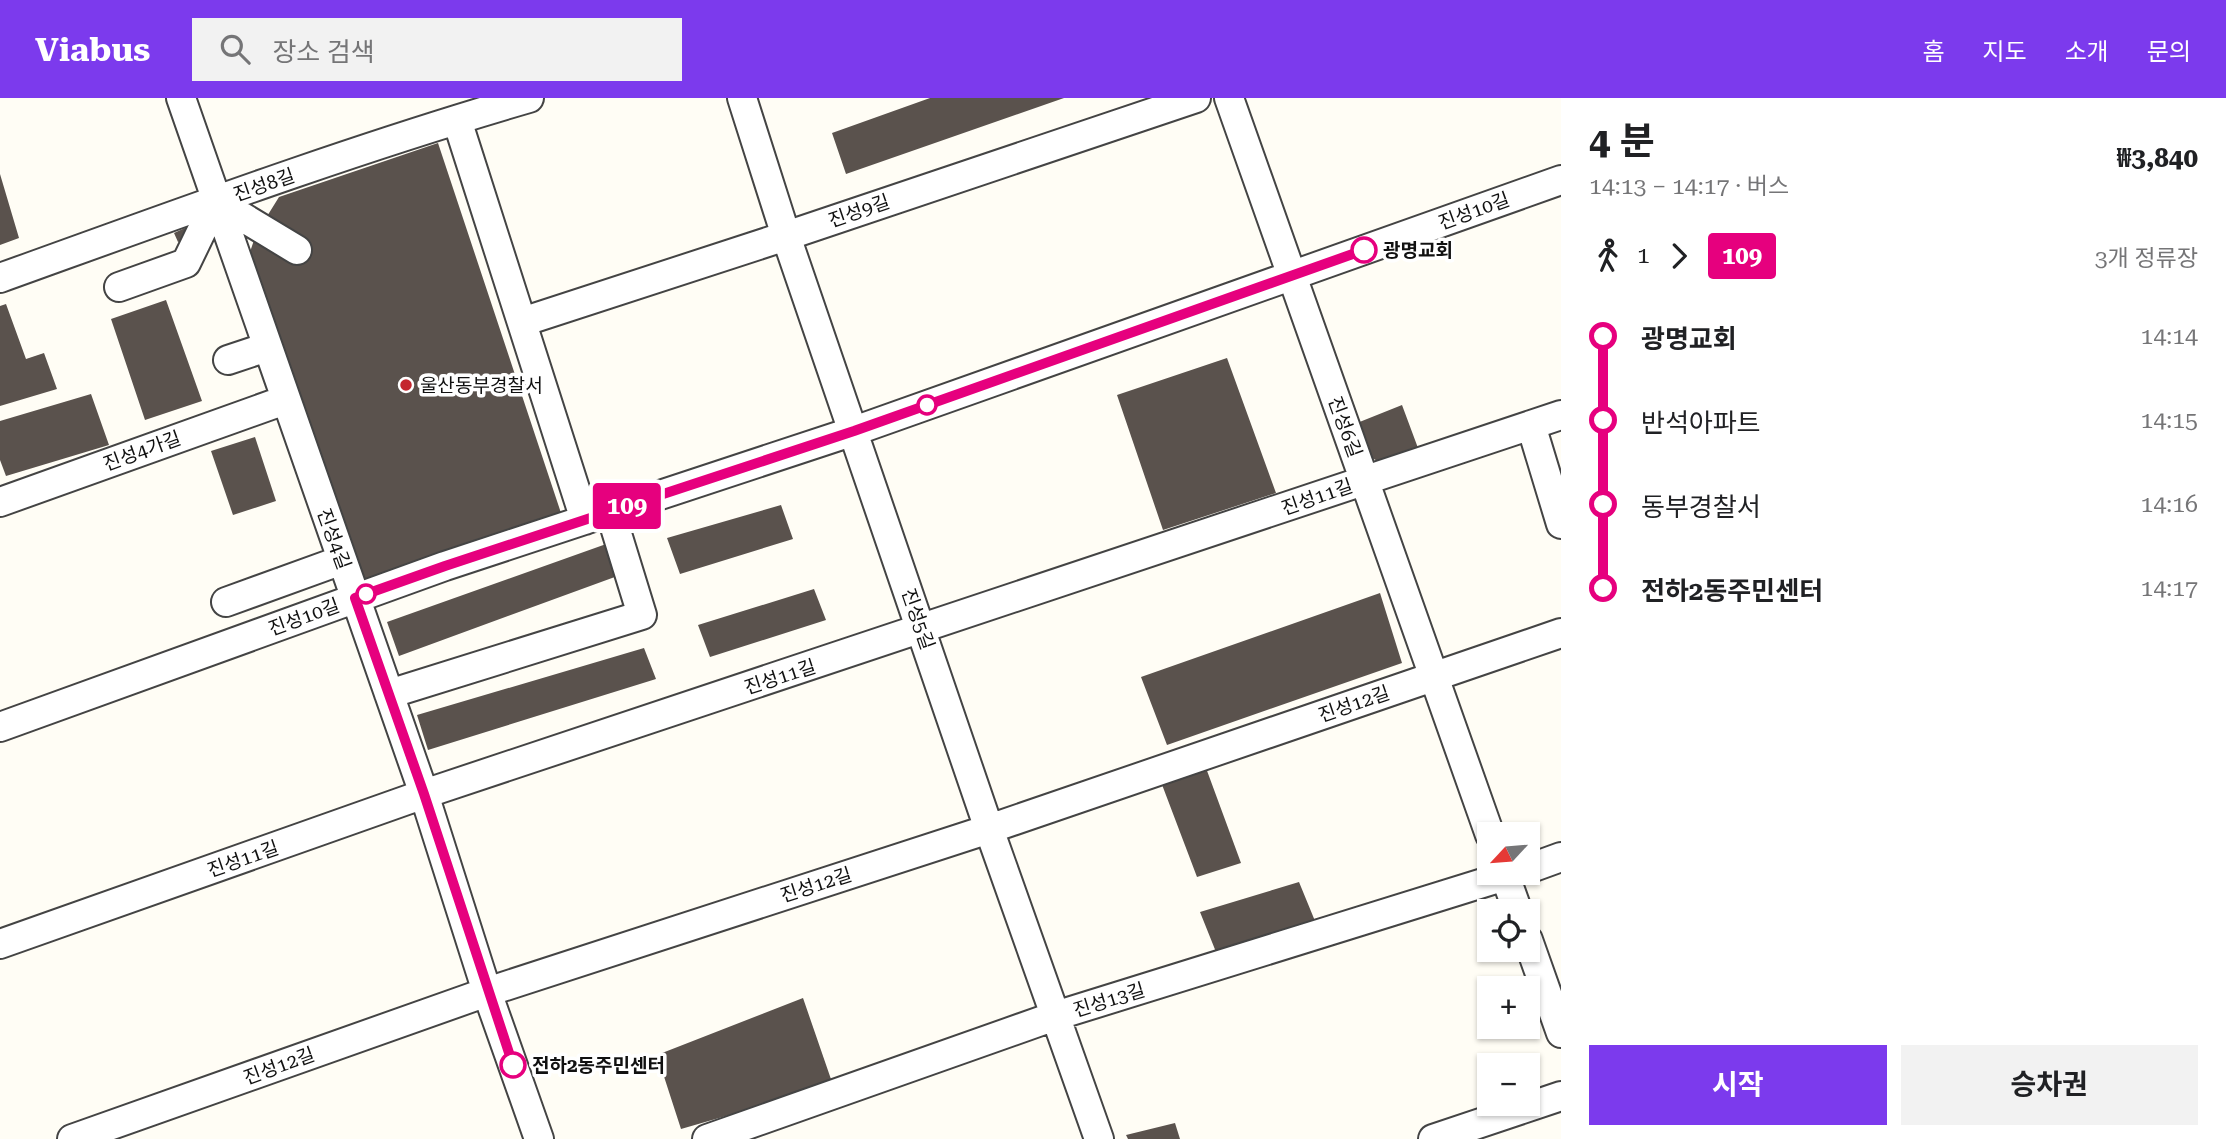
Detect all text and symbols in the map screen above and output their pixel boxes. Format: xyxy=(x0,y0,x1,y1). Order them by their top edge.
search box xyxy=(192,18,682,81)
text: Viabus xyxy=(35,30,150,69)
icon: search xyxy=(216,30,254,68)
text: 장소 검색 xyxy=(272,37,375,67)
text: 홈 xyxy=(1922,38,1944,66)
text: 지도 xyxy=(1982,38,2027,66)
text: 소개 xyxy=(2065,38,2109,66)
text: 문의 xyxy=(2147,38,2191,66)
text: 4 분 xyxy=(1589,119,1655,163)
text: ₩3,840 xyxy=(2117,143,2198,173)
street label: 진성8길 xyxy=(230,164,298,206)
text: 14:13 – 14:17 · 버스 xyxy=(1589,173,1789,200)
street label: 진성10길 xyxy=(1435,188,1513,234)
street label: 진성9길 xyxy=(825,190,893,232)
marker: 광명교회 xyxy=(1351,237,1377,263)
icon: walk xyxy=(1589,237,1627,275)
icon: forward xyxy=(1660,237,1698,275)
place label: 광명교회 xyxy=(1383,239,1453,262)
text: 1 xyxy=(1637,242,1650,269)
text: 109 xyxy=(1722,242,1762,270)
text: 3개 정류장 xyxy=(2095,245,2198,272)
text: 14:14 xyxy=(2141,323,2198,350)
text: 광명교회 xyxy=(1641,324,1737,354)
place label: 울산동부경찰서 xyxy=(420,374,542,397)
marker: 울산동부경찰서 xyxy=(398,377,414,393)
street label: 진성6길 xyxy=(1323,393,1367,461)
unlabelled marker xyxy=(917,395,937,415)
text: 14:15 xyxy=(2141,407,2198,434)
text: 반석아파트 xyxy=(1641,408,1761,438)
street label: 진성4가길 xyxy=(100,426,184,476)
street label: 진성11길 xyxy=(1278,474,1356,520)
line badge: 109 xyxy=(587,483,667,529)
text: 14:16 xyxy=(2141,491,2198,518)
text: 109 xyxy=(607,492,647,520)
text: 동부경찰서 xyxy=(1641,492,1761,522)
street label: 진성4길 xyxy=(312,505,356,573)
text: 14:17 xyxy=(2141,575,2198,602)
text: 전하2동주민센터 xyxy=(1641,576,1823,606)
unlabelled marker xyxy=(356,584,376,604)
street label: 진성5길 xyxy=(897,585,939,653)
street label: 진성10길 xyxy=(265,594,343,640)
street label: 진성11길 xyxy=(741,655,819,699)
street label: 진성12길 xyxy=(1315,681,1393,727)
north arrow xyxy=(1477,822,1540,886)
map controls xyxy=(1477,822,1540,1116)
street label: 진성11길 xyxy=(204,836,282,882)
street label: 진성12길 xyxy=(777,863,855,907)
button: locate xyxy=(1477,899,1540,962)
button: + xyxy=(1477,976,1540,1039)
street label: 진성13길 xyxy=(1070,978,1148,1022)
street label: 진성12길 xyxy=(240,1043,318,1089)
button: 시작 xyxy=(1589,1045,1887,1125)
button: 승차권 xyxy=(1901,1045,2198,1125)
marker: 전하2동주민센터 xyxy=(500,1052,526,1078)
button: − xyxy=(1477,1053,1540,1116)
place label: 전하2동주민센터 xyxy=(532,1054,665,1077)

